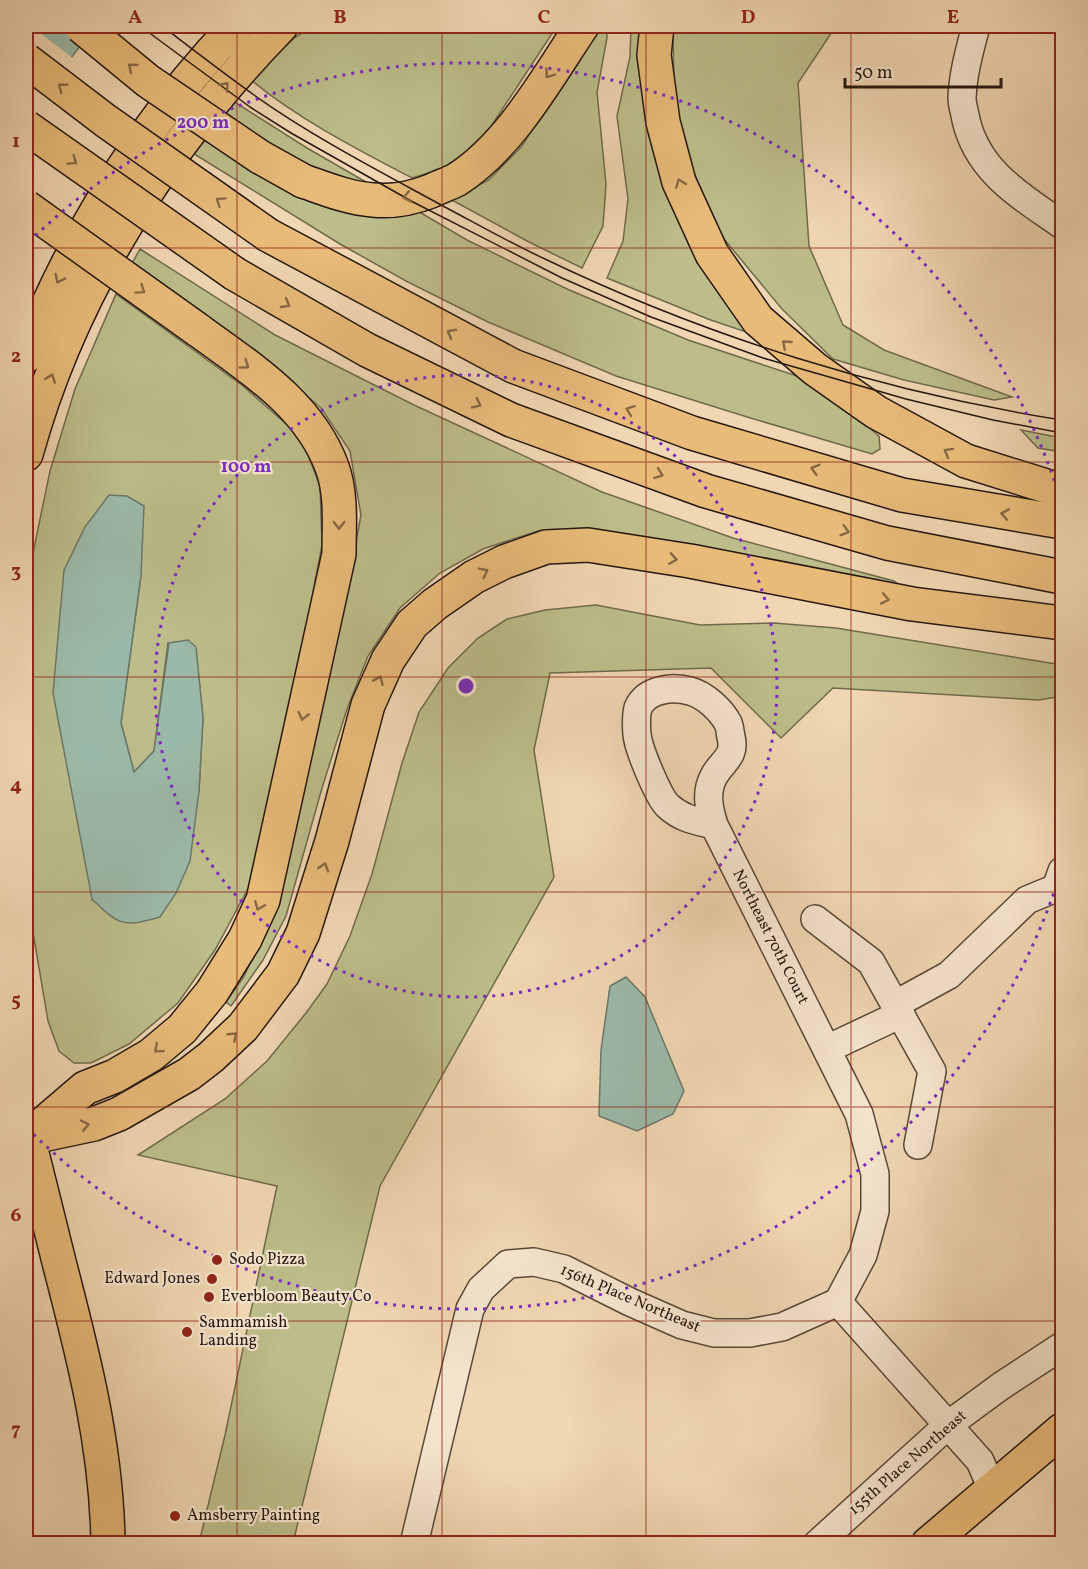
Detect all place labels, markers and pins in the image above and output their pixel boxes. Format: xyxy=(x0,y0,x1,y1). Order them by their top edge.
centre of rings xyxy=(456,676,476,696)
place label: Sodo Pizza xyxy=(229,1249,305,1271)
marker: Sodo Pizza xyxy=(210,1253,224,1267)
place label: Edward Jones xyxy=(104,1268,200,1290)
marker: Edward Jones xyxy=(205,1272,219,1286)
place label: Everbloom Beauty Co xyxy=(221,1286,371,1308)
marker: Everbloom Beauty Co xyxy=(202,1290,216,1304)
place label: Sammamish Landing xyxy=(199,1312,287,1352)
marker: Sammamish Landing xyxy=(180,1325,194,1339)
place label: Amsberry Painting xyxy=(187,1505,320,1527)
marker: Amsberry Painting xyxy=(168,1509,182,1523)

